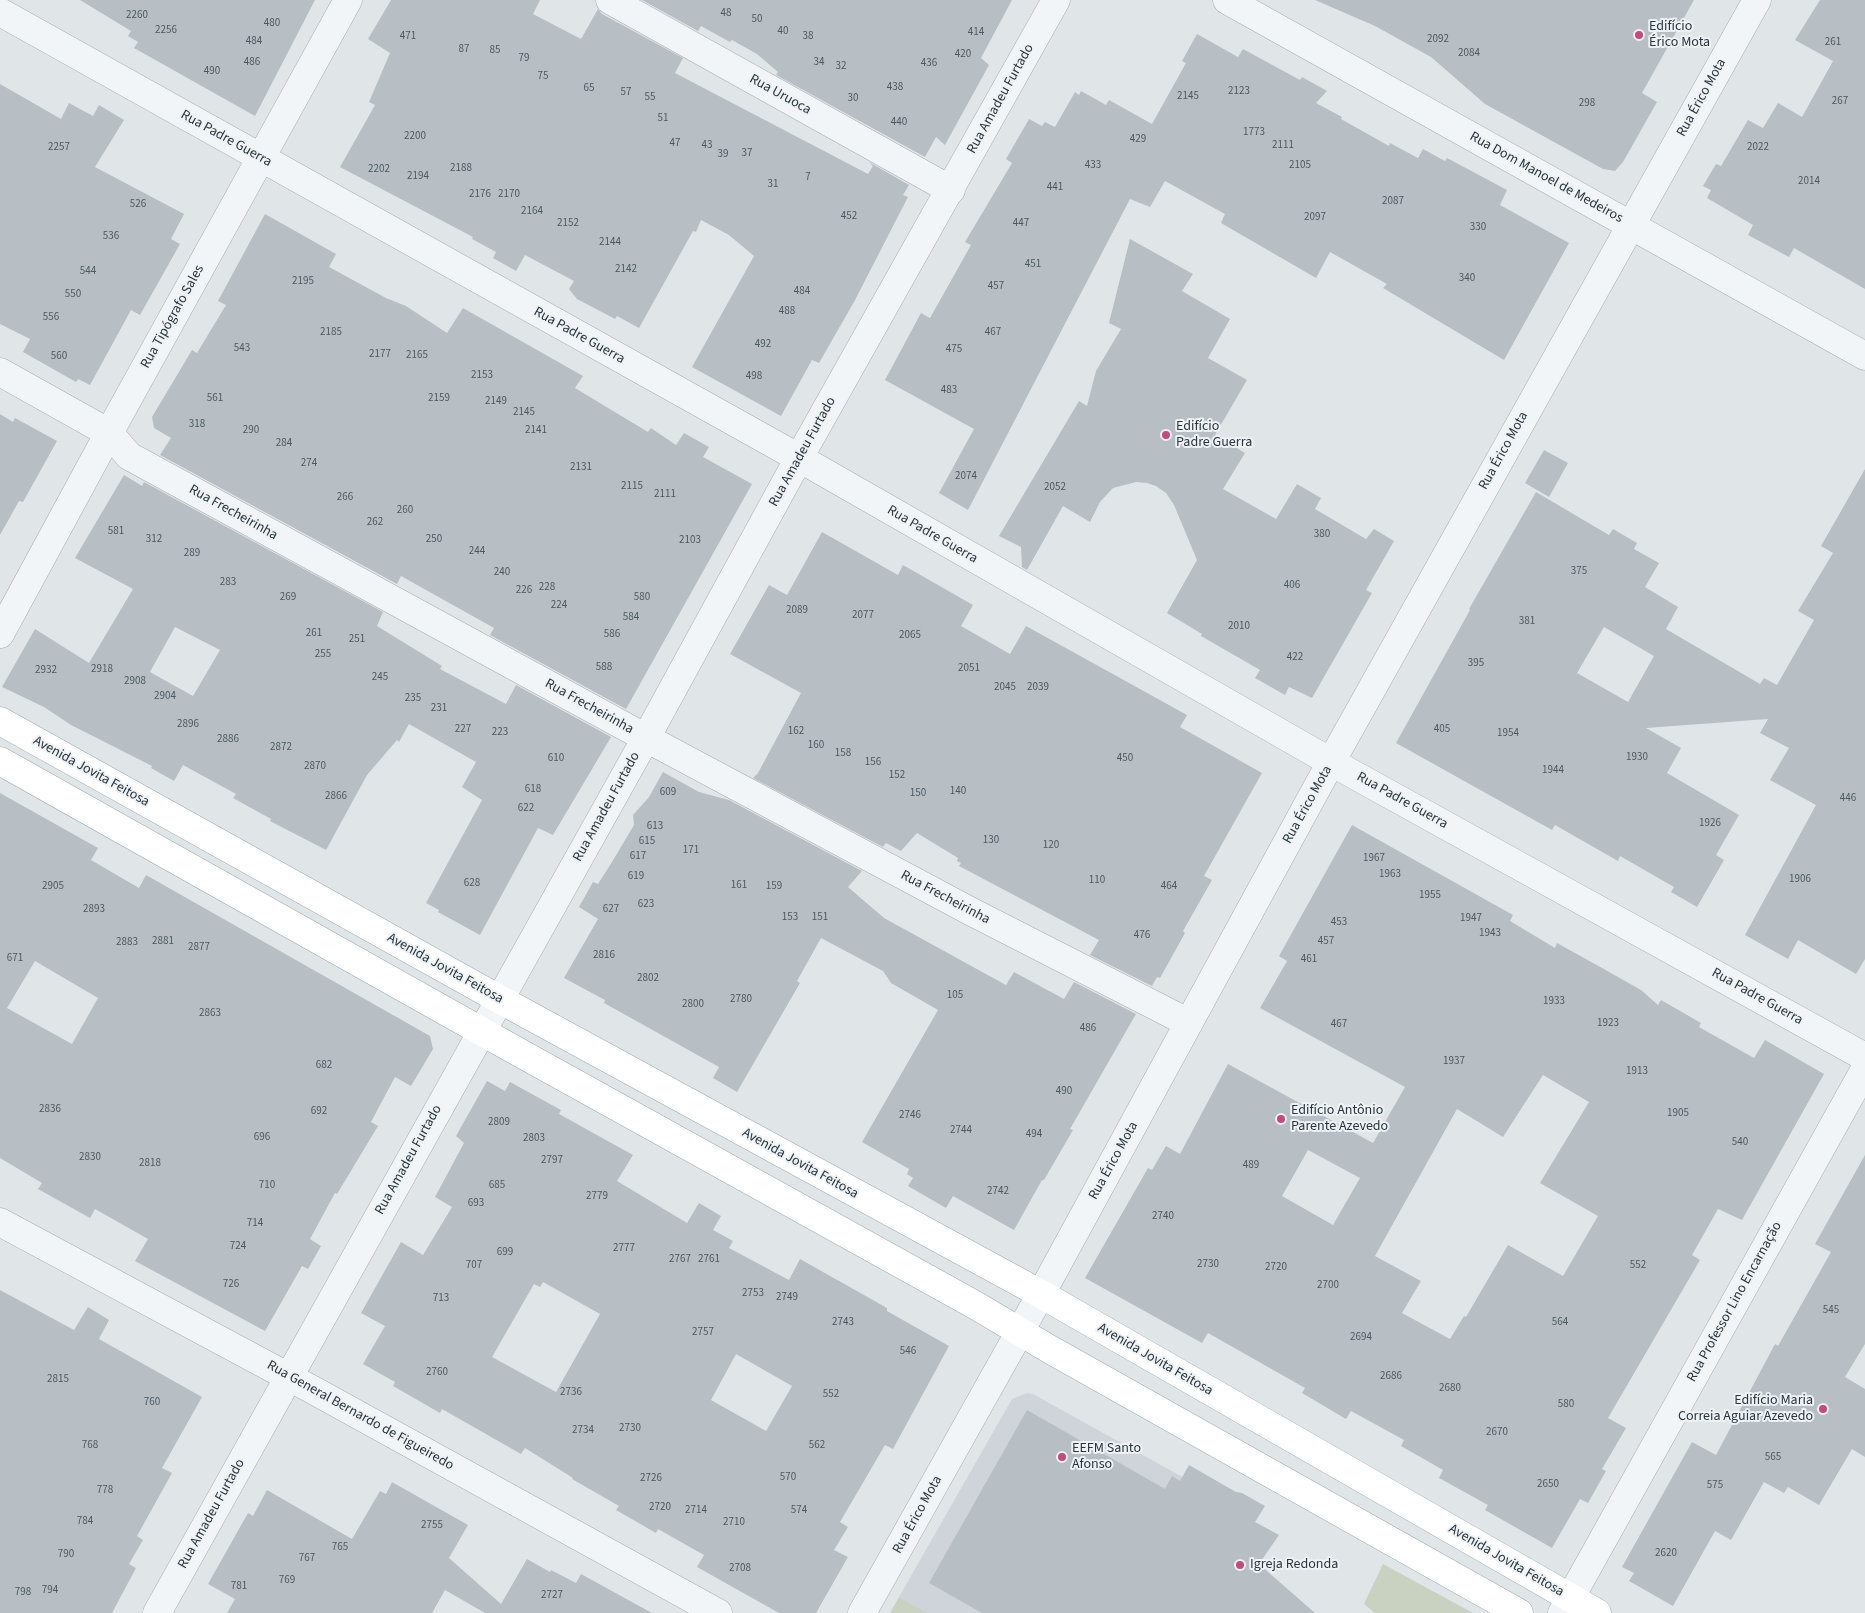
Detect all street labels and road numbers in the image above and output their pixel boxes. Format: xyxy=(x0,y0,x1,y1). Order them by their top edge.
street label: Rua Amadeu Furtado xyxy=(964,41,1038,157)
street label: Rua Érico Mota xyxy=(1674,56,1730,140)
street label: Rua Uruoca xyxy=(746,71,814,119)
street label: Rua Padre Guerra xyxy=(177,107,275,171)
street label: Rua Dom Manoel de Medeiros xyxy=(1466,129,1626,227)
street label: Rua Tipógrafo Sales xyxy=(138,262,208,372)
street label: Rua Padre Guerra xyxy=(530,304,628,368)
street label: Rua Amadeu Furtado xyxy=(766,394,840,510)
street label: Rua Érico Mota xyxy=(1476,409,1532,493)
street label: Rua Frecheirinha xyxy=(186,482,280,544)
street label: Rua Padre Guerra xyxy=(884,502,980,568)
street label: Rua Frecheirinha xyxy=(542,676,636,738)
street label: Avenida Jovita Feitosa xyxy=(30,733,152,811)
street label: Rua Amadeu Furtado xyxy=(570,749,644,865)
street label: Rua Érico Mota xyxy=(1280,763,1336,847)
street label: Rua Padre Guerra xyxy=(1353,769,1451,833)
street label: Rua Frecheirinha xyxy=(897,867,993,929)
street label: Avenida Jovita Feitosa xyxy=(384,930,506,1008)
street label: Rua Padre Guerra xyxy=(1708,965,1806,1029)
street label: Rua Amadeu Furtado xyxy=(372,1102,446,1218)
street label: Rua Érico Mota xyxy=(1086,1119,1142,1203)
street label: Avenida Jovita Feitosa xyxy=(739,1125,861,1203)
street label: Rua Professor Lino Encarnação xyxy=(1684,1219,1786,1385)
street label: Avenida Jovita Feitosa xyxy=(1094,1320,1216,1400)
street label: Rua General Bernardo de Figueiredo xyxy=(264,1357,456,1475)
street label: Rua Amadeu Furtado xyxy=(175,1456,249,1572)
street label: Rua Érico Mota xyxy=(890,1473,946,1557)
street label: Avenida Jovita Feitosa xyxy=(1445,1521,1567,1601)

